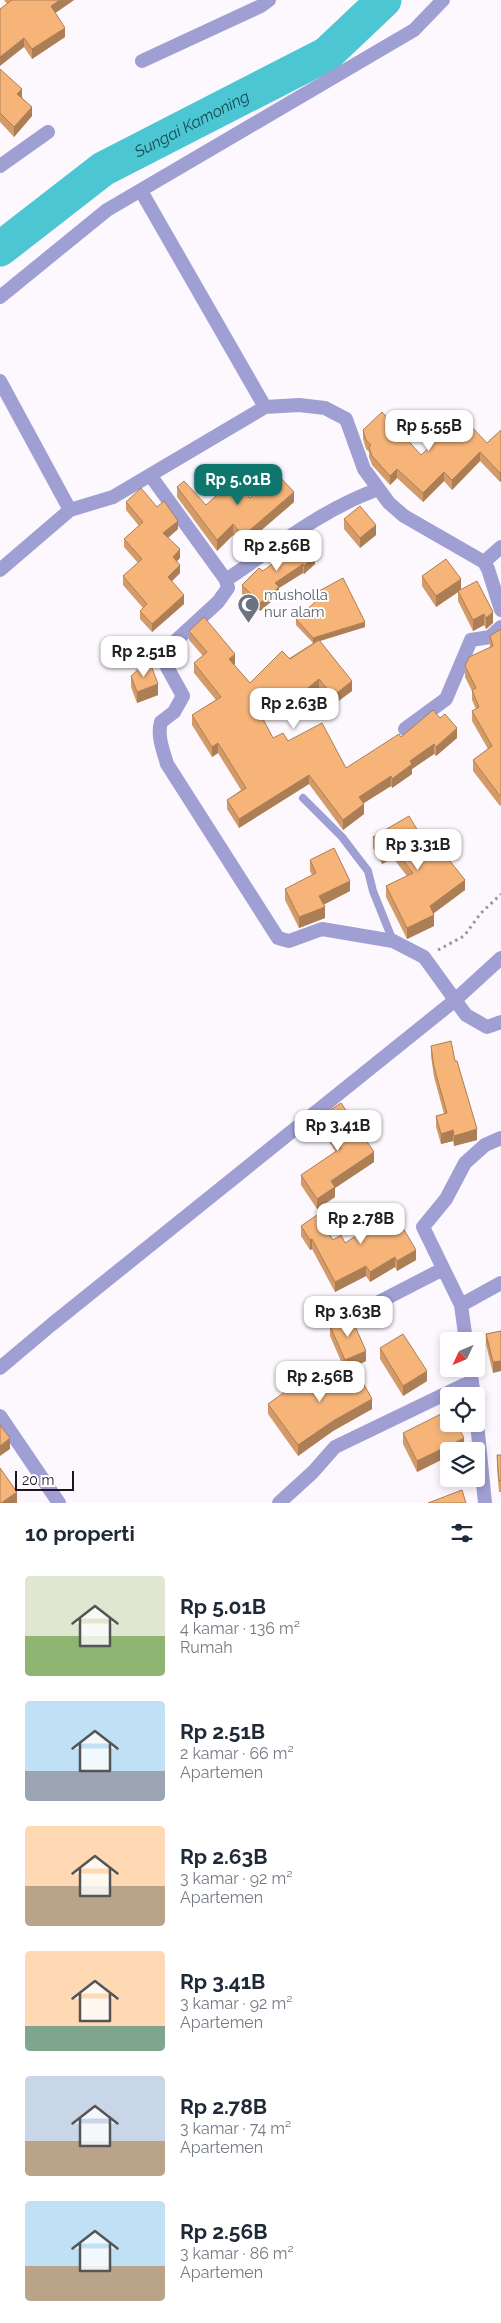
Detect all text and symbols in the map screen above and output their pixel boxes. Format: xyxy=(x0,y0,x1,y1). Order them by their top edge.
water label: Sungai Kamoning xyxy=(130,86,253,161)
pin: Rp 5.55B xyxy=(377,410,481,452)
text: Rp 5.55B xyxy=(396,416,462,435)
pin: Rp 5.01B xyxy=(186,464,290,506)
text: Rp 5.01B xyxy=(205,470,271,489)
pin: Rp 2.56B xyxy=(225,530,329,572)
text: Rp 2.56B xyxy=(244,536,310,555)
place label: musholla nur alam xyxy=(264,586,328,621)
mosque icon: musholla nur alam xyxy=(236,592,260,623)
pin: Rp 2.51B xyxy=(92,636,196,678)
text: Rp 2.51B xyxy=(112,642,176,661)
pin: Rp 2.63B xyxy=(242,688,346,730)
text: Rp 2.63B xyxy=(261,694,327,713)
pin: Rp 3.31B xyxy=(366,828,470,871)
text: Rp 3.31B xyxy=(386,835,450,854)
pin: Rp 3.41B xyxy=(286,1110,390,1152)
text: Rp 3.41B xyxy=(306,1116,371,1135)
pin: Rp 2.78B xyxy=(309,1202,413,1245)
text: Rp 2.78B xyxy=(328,1209,394,1228)
pin: Rp 3.63B xyxy=(296,1296,400,1338)
text: Rp 3.63B xyxy=(315,1302,381,1321)
north arrow xyxy=(440,1332,485,1378)
map controls xyxy=(440,1332,485,1487)
pin: Rp 2.56B xyxy=(268,1360,372,1403)
text: Rp 2.56B xyxy=(287,1367,353,1386)
button: locate xyxy=(440,1387,485,1432)
button: layers xyxy=(440,1442,485,1487)
scale bar xyxy=(15,1468,74,1491)
text: 20 m xyxy=(22,1472,54,1488)
icon: filters xyxy=(448,1519,476,1547)
text: 10 properti xyxy=(25,1521,135,1546)
text: Rp 5.01B xyxy=(180,1594,266,1619)
icon: home xyxy=(65,1596,125,1656)
text: 4 kamar · 136 m² xyxy=(180,1619,300,1638)
text: Rumah xyxy=(180,1638,233,1657)
text: Rp 2.51B xyxy=(180,1719,265,1744)
icon: home xyxy=(65,1721,125,1781)
text: 2 kamar · 66 m² xyxy=(180,1744,294,1763)
text: Apartemen xyxy=(180,1763,263,1782)
text: Rp 2.63B xyxy=(180,1844,267,1869)
icon: home xyxy=(65,1846,125,1906)
text: 3 kamar · 92 m² xyxy=(180,1869,292,1888)
text: Apartemen xyxy=(180,1888,263,1907)
text: Rp 3.41B xyxy=(180,1969,265,1994)
icon: home xyxy=(65,1971,125,2031)
text: 3 kamar · 92 m² xyxy=(180,1994,292,2013)
text: Apartemen xyxy=(180,2013,263,2032)
text: Rp 2.78B xyxy=(180,2094,267,2119)
icon: home xyxy=(65,2096,125,2156)
text: 3 kamar · 74 m² xyxy=(180,2119,291,2138)
text: Apartemen xyxy=(180,2138,263,2157)
text: Rp 2.56B xyxy=(180,2219,267,2244)
icon: home xyxy=(65,2221,125,2281)
text: 3 kamar · 86 m² xyxy=(180,2244,294,2263)
text: Apartemen xyxy=(180,2263,263,2282)

